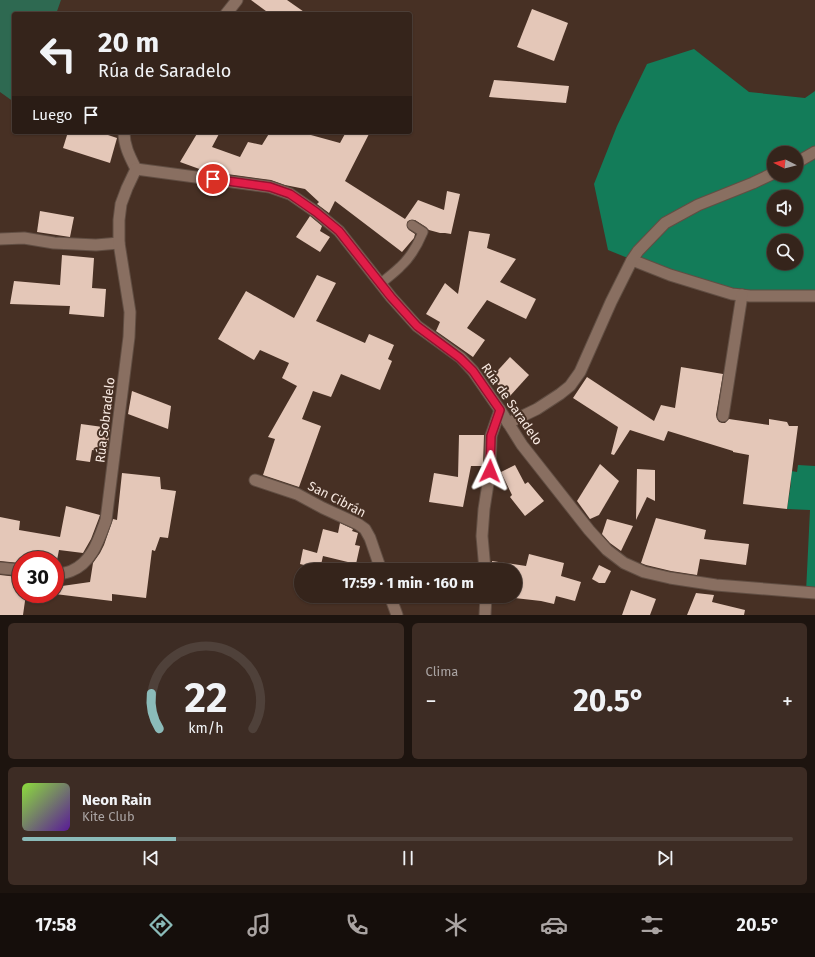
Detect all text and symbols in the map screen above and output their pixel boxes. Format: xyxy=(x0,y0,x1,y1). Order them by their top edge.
text: 20 m xyxy=(98,26,159,59)
icon: left xyxy=(32,28,84,80)
text: Rúa de Saradelo xyxy=(98,60,231,82)
icon: arrive xyxy=(80,104,102,126)
text: Luego xyxy=(32,106,72,124)
north arrow xyxy=(767,146,803,182)
map controls xyxy=(767,146,803,270)
pin xyxy=(196,162,230,196)
icon: arrive xyxy=(202,168,224,190)
button: sound xyxy=(767,190,803,226)
button: search xyxy=(767,234,803,270)
street label: Rúa de Saradelo xyxy=(478,360,546,448)
street label: Rúa Sobradelo xyxy=(92,376,118,464)
position arrow xyxy=(469,450,511,492)
street label: San Cibrán xyxy=(305,478,369,520)
speed limit sign: 30 xyxy=(12,551,64,603)
text: 17:59 · 1 min · 160 m xyxy=(342,574,474,592)
text: Clima xyxy=(426,664,458,679)
text: 22 xyxy=(184,673,227,723)
text: 20.5° xyxy=(573,683,645,719)
text: − xyxy=(426,688,437,715)
text: + xyxy=(782,688,793,715)
text: km/h xyxy=(188,720,223,737)
text: Neon Rain xyxy=(82,791,151,809)
text: Kite Club xyxy=(82,809,135,824)
icon: previous xyxy=(140,847,162,869)
icon: pause xyxy=(397,847,419,869)
icon: next xyxy=(654,847,676,869)
icon: directions xyxy=(147,911,175,939)
icon: music xyxy=(245,911,273,939)
icon: phone xyxy=(343,911,371,939)
icon: climate xyxy=(442,911,470,939)
icon: car xyxy=(540,911,568,939)
icon: filters xyxy=(638,911,666,939)
text: 17:58 xyxy=(35,914,77,936)
text: 20.5° xyxy=(737,914,780,936)

